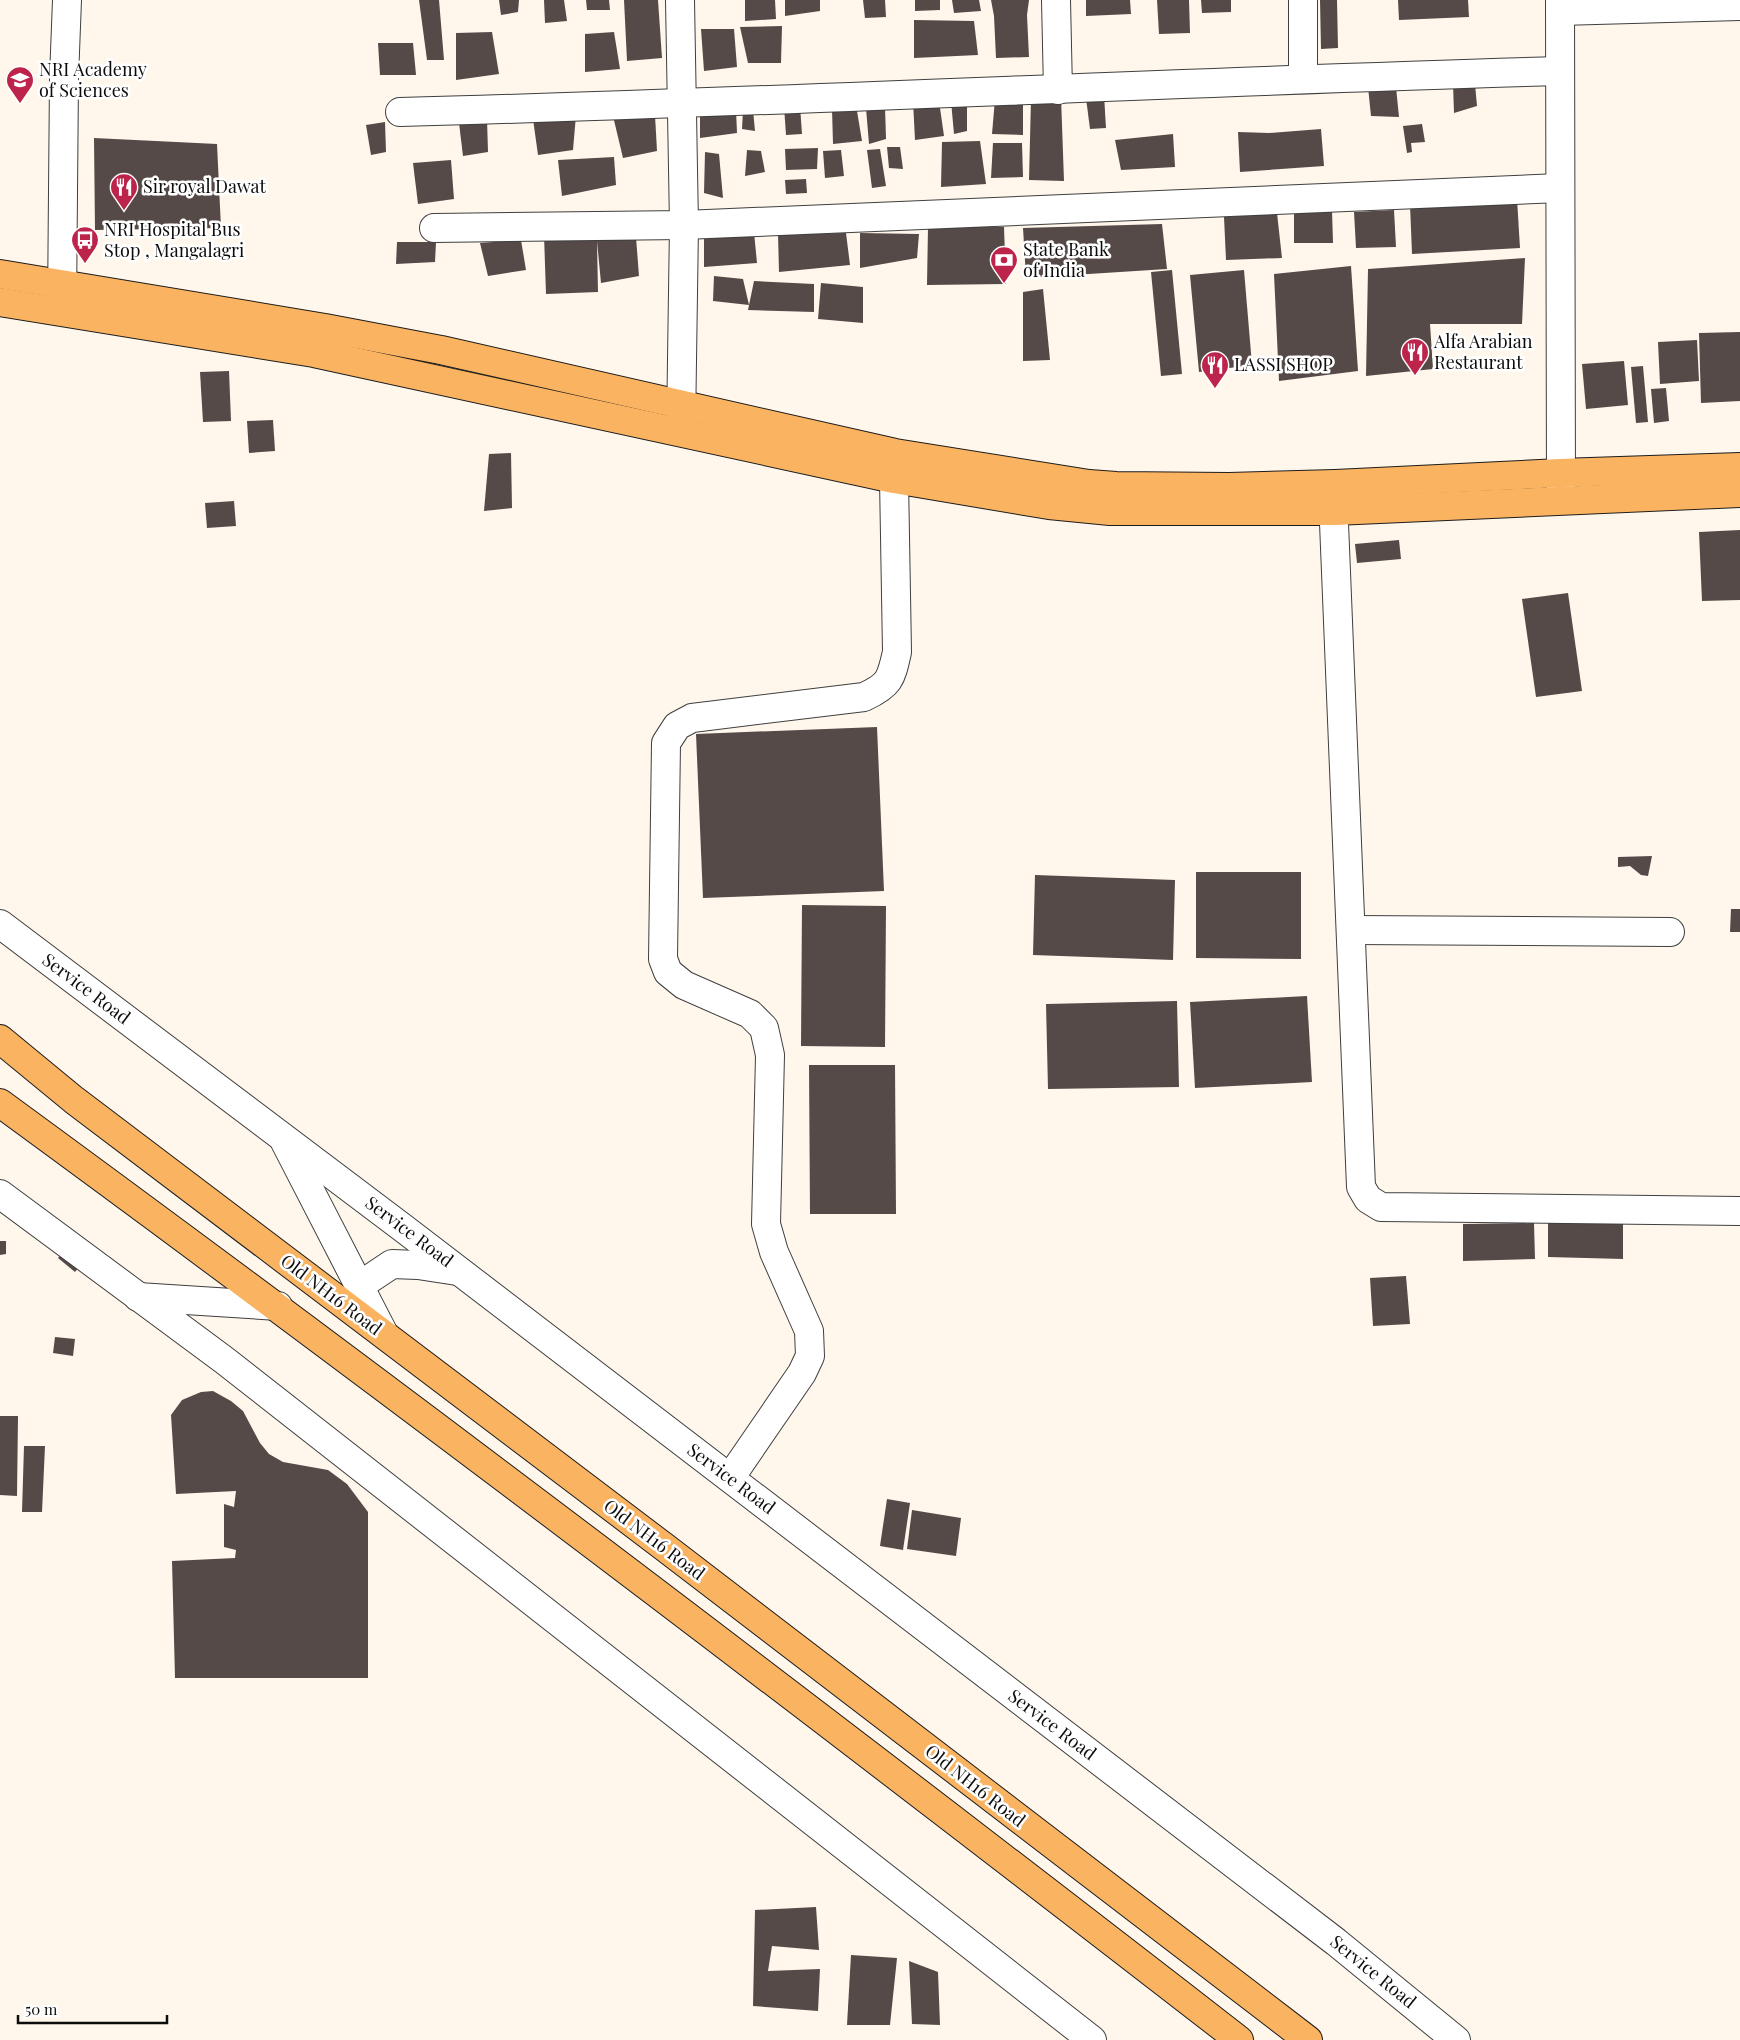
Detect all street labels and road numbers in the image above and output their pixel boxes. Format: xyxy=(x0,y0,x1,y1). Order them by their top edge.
street label: Service Road xyxy=(38,947,136,1029)
street label: Service Road xyxy=(361,1190,459,1272)
street label: Old NH16 Road xyxy=(276,1248,387,1340)
street label: Service Road xyxy=(683,1437,781,1519)
street label: Old NH16 Road xyxy=(599,1493,710,1585)
street label: Service Road xyxy=(1004,1683,1102,1765)
street label: Old NH16 Road xyxy=(921,1739,1031,1832)
street label: Service Road xyxy=(1326,1929,1422,2014)

